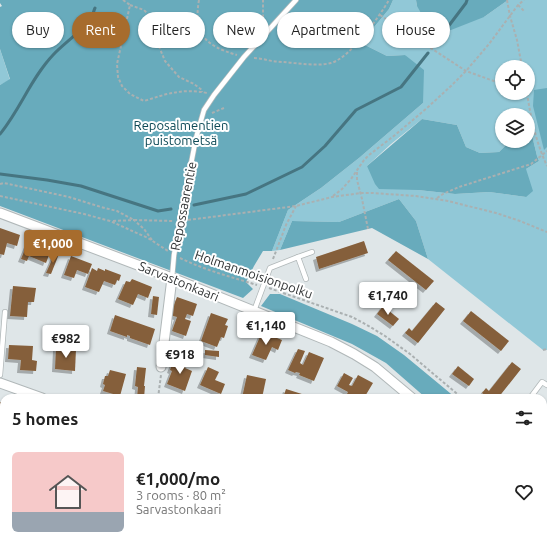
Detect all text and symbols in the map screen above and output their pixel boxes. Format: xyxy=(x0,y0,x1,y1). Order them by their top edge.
chip: Buy xyxy=(12,12,64,48)
chip: Rent xyxy=(72,12,130,48)
chip: Filters xyxy=(138,12,205,48)
chip: New xyxy=(213,12,269,48)
chip: Apartment xyxy=(277,12,374,48)
chip: House xyxy=(382,12,450,48)
map controls xyxy=(495,60,535,148)
button: locate xyxy=(495,60,535,100)
button: layers xyxy=(495,108,535,148)
park label: Reposalmentien puistometsä xyxy=(134,118,228,147)
street label: Repossaarentie xyxy=(168,160,198,252)
pin: €1,000 xyxy=(20,230,86,264)
text: €1,000 xyxy=(33,236,73,250)
street label: Holmanmoisionpolku xyxy=(193,247,315,301)
street label: Sarvastonkaari xyxy=(137,258,221,304)
pin: €1,740 xyxy=(355,282,421,316)
text: €1,740 xyxy=(368,288,408,302)
pin: €1,140 xyxy=(233,312,299,346)
text: €1,140 xyxy=(246,318,286,332)
pin: €982 xyxy=(42,325,90,359)
text: €982 xyxy=(51,331,81,345)
pin: €918 xyxy=(156,341,204,375)
text: €918 xyxy=(165,347,195,361)
icon: filters xyxy=(513,407,535,429)
text: 5 homes xyxy=(12,409,78,428)
icon: home xyxy=(44,468,92,516)
text: €1,000/mo xyxy=(136,469,220,488)
icon: heart xyxy=(513,481,535,503)
text: 3 rooms · 80 m² xyxy=(136,488,226,502)
text: Sarvastonkaari xyxy=(136,502,222,516)

